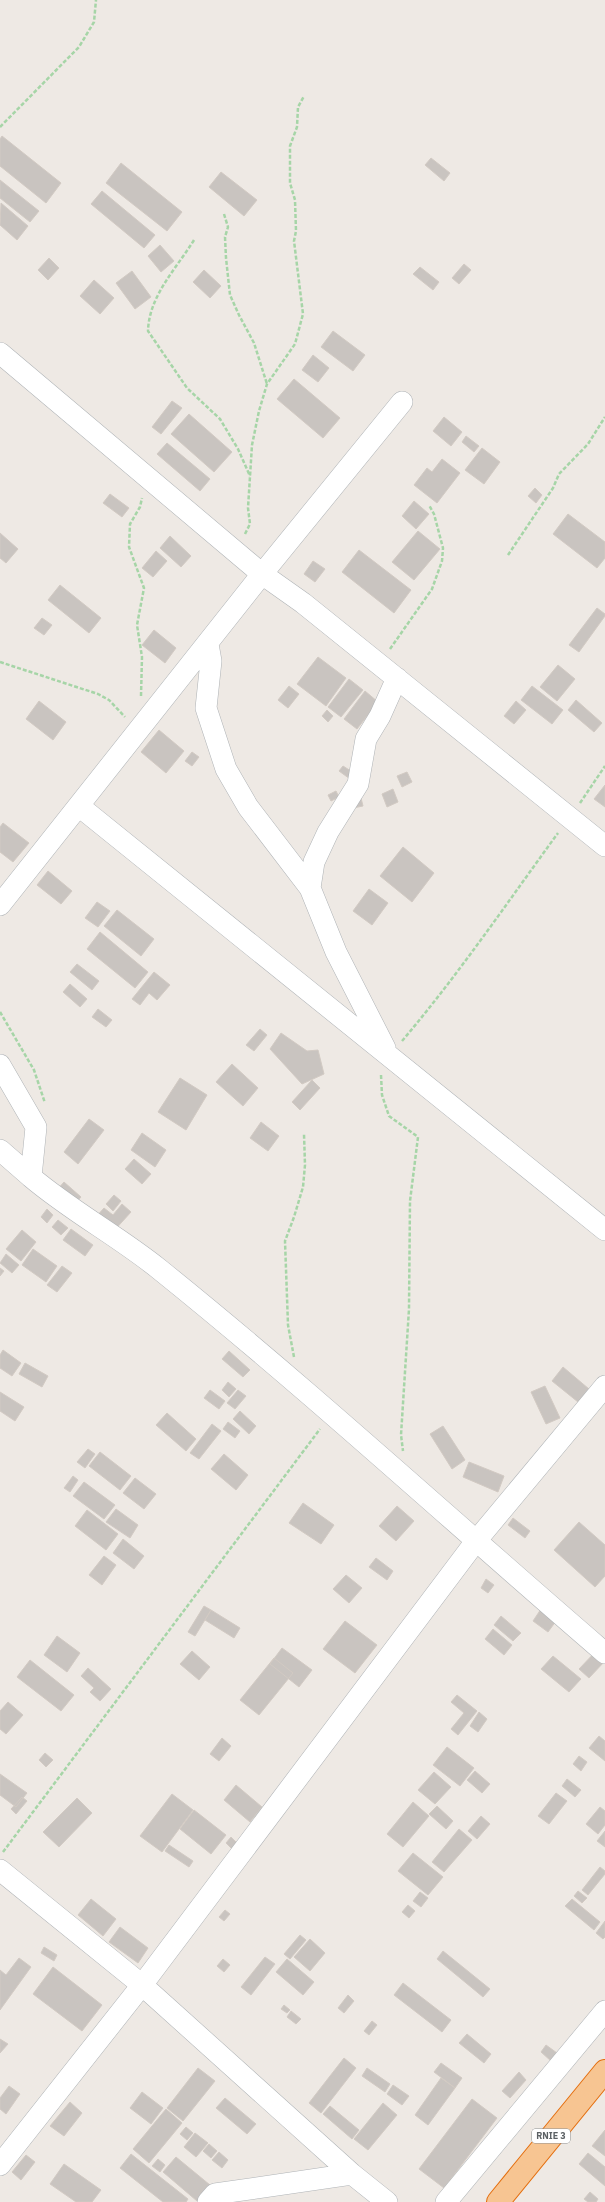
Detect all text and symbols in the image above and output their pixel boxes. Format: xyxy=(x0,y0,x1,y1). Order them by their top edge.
road number: RNIE 3 xyxy=(532,2129,570,2143)

